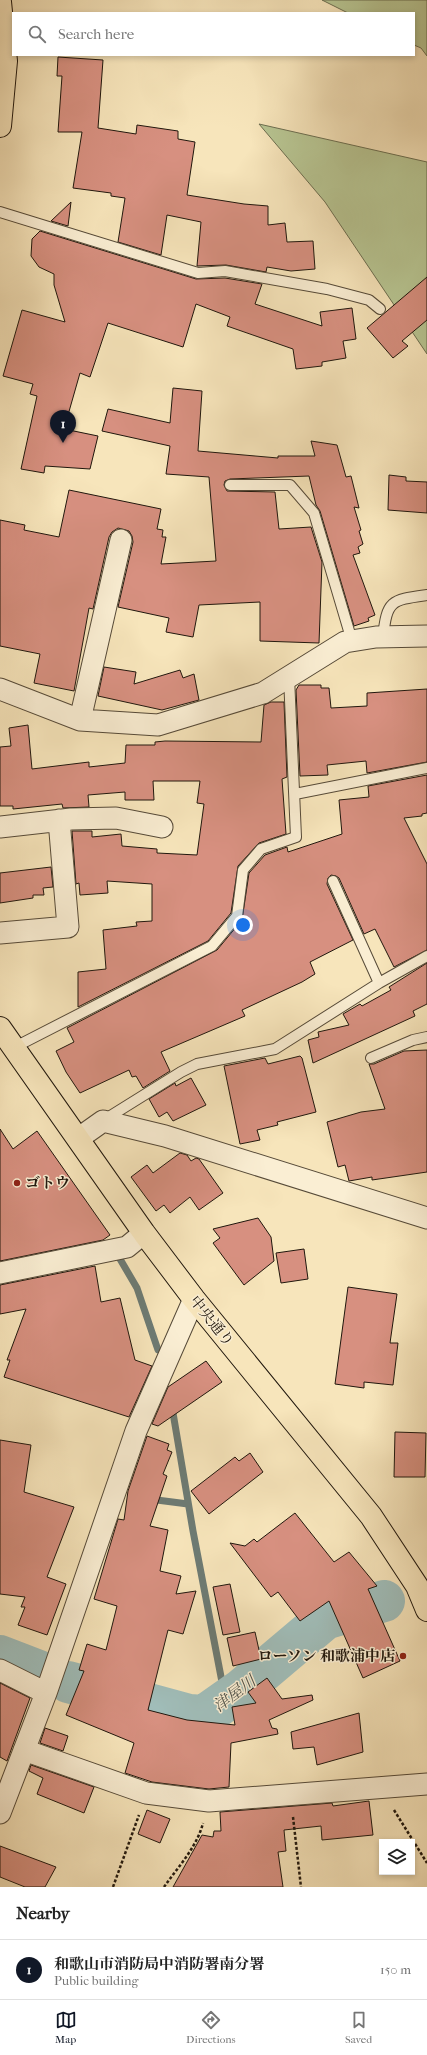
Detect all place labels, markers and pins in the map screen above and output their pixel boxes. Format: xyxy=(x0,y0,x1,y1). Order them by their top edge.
pin: 1 xyxy=(50,410,76,443)
place label: ゴトウ xyxy=(25,1174,70,1192)
marker: ゴトウ xyxy=(12,1178,22,1188)
place label: ローソン 和歌浦中店 xyxy=(257,1647,395,1665)
marker: ローソン 和歌浦中店 xyxy=(398,1651,408,1661)

